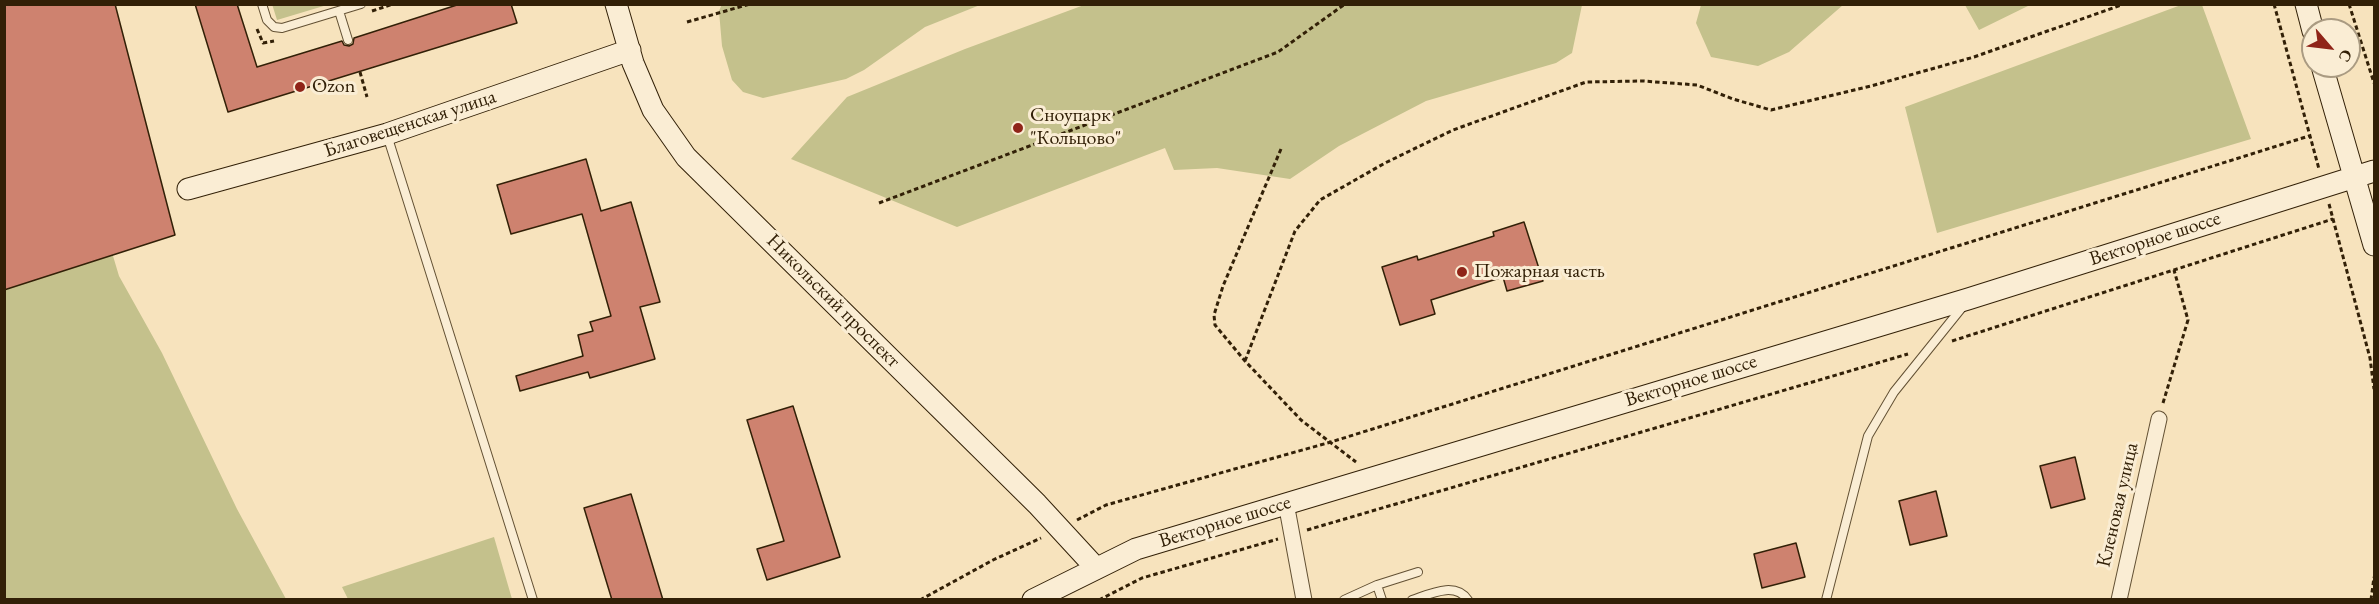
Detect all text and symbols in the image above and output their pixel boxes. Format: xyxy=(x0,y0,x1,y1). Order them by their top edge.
north arrow xyxy=(2301,18,2361,78)
text: С xyxy=(2334,46,2358,66)
place label: Ozon xyxy=(312,75,355,99)
marker: Ozon xyxy=(293,80,307,94)
street label: Благовещенская улица xyxy=(321,85,499,163)
place label: Сноупарк "Кольцово" xyxy=(1030,104,1121,151)
marker: Сноупарк "Кольцово" xyxy=(1011,121,1025,135)
street label: Векторное шоссе xyxy=(2086,206,2224,272)
street label: Никольский проспект xyxy=(761,229,905,373)
place label: Пожарная часть xyxy=(1474,260,1605,284)
marker: Пожарная часть xyxy=(1455,265,1469,279)
street label: Векторное шоссе xyxy=(1622,350,1760,412)
street label: Кленовая улица xyxy=(2092,440,2144,570)
street label: Векторное шоссе xyxy=(1156,491,1294,553)

